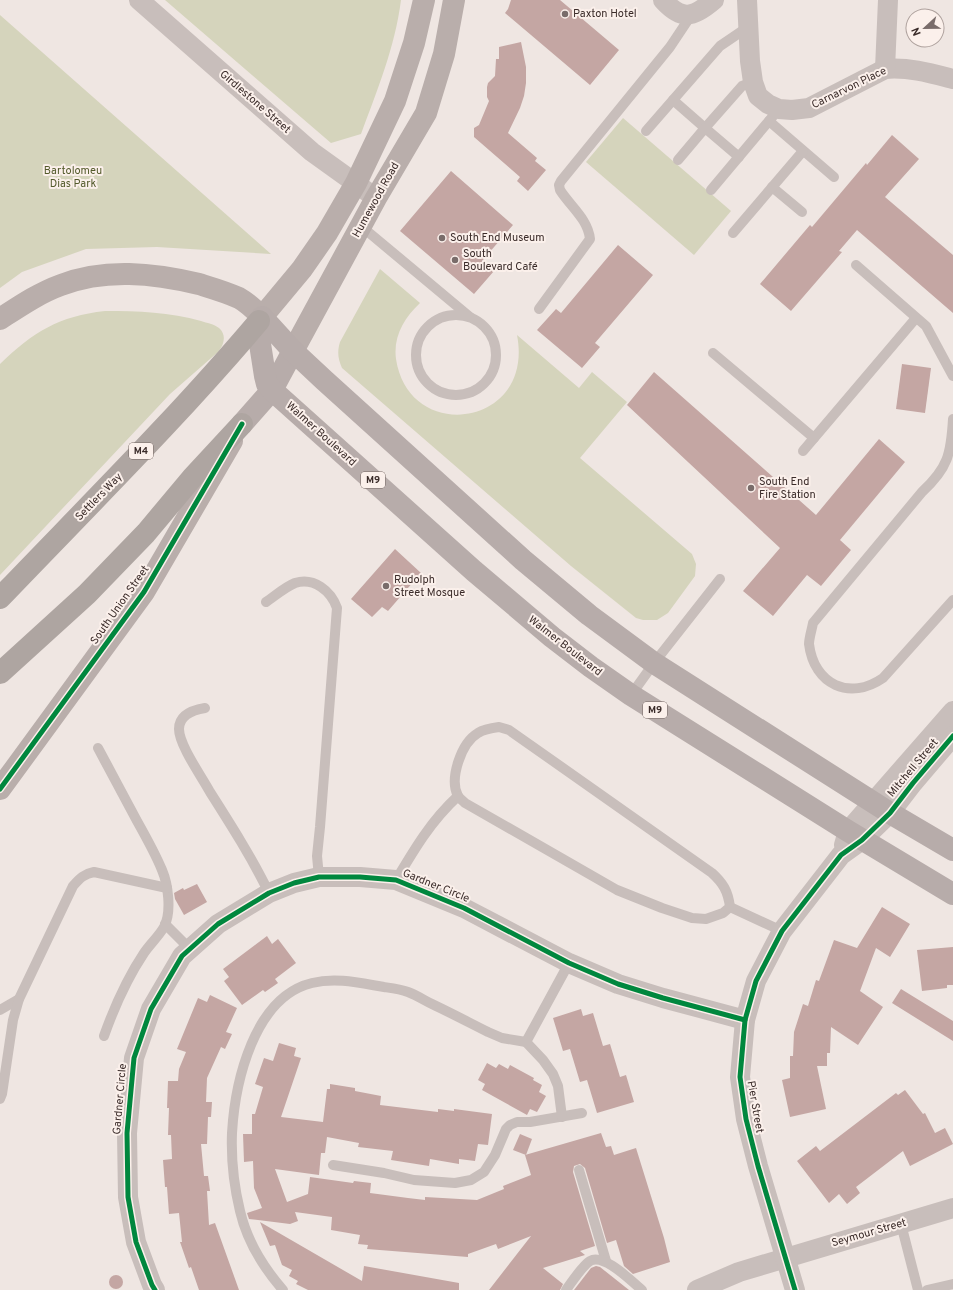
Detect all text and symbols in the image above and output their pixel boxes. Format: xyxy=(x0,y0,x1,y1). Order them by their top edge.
place label: Paxton Hotel xyxy=(573,7,637,21)
north arrow xyxy=(905,8,945,48)
marker: Paxton Hotel xyxy=(560,9,570,19)
text: N xyxy=(909,25,925,38)
street label: Carnarvon Place xyxy=(809,64,889,112)
street label: Girdlestone Street xyxy=(217,67,293,137)
street label: Humewood Road xyxy=(350,160,402,240)
park label: Bartolomeu Dias Park xyxy=(44,164,102,191)
place label: South End Museum xyxy=(450,231,545,245)
marker: South End Museum xyxy=(437,233,447,243)
place label: South Boulevard Café xyxy=(463,247,538,274)
marker: South Boulevard Café xyxy=(450,255,460,265)
street label: Walmer Boulevard xyxy=(283,399,359,469)
road number: M4 xyxy=(129,443,153,459)
street label: Settlers Way xyxy=(73,470,125,524)
road number: M9 xyxy=(361,472,385,488)
place label: South End Fire Station xyxy=(759,475,816,502)
marker: South End Fire Station xyxy=(746,483,756,493)
street label: South Union Street xyxy=(88,563,152,647)
place label: Rudolph Street Mosque xyxy=(394,573,465,600)
marker: Rudolph Street Mosque xyxy=(381,581,391,591)
street label: Walmer Boulevard xyxy=(525,613,605,679)
road number: M9 xyxy=(643,702,667,718)
street label: Mitchell Street xyxy=(884,736,942,800)
street label: Gardner Circle xyxy=(400,866,472,906)
street label: Gardner Circle xyxy=(110,1063,130,1135)
street label: Pier Street xyxy=(744,1080,766,1134)
street label: Seymour Street xyxy=(830,1216,908,1250)

